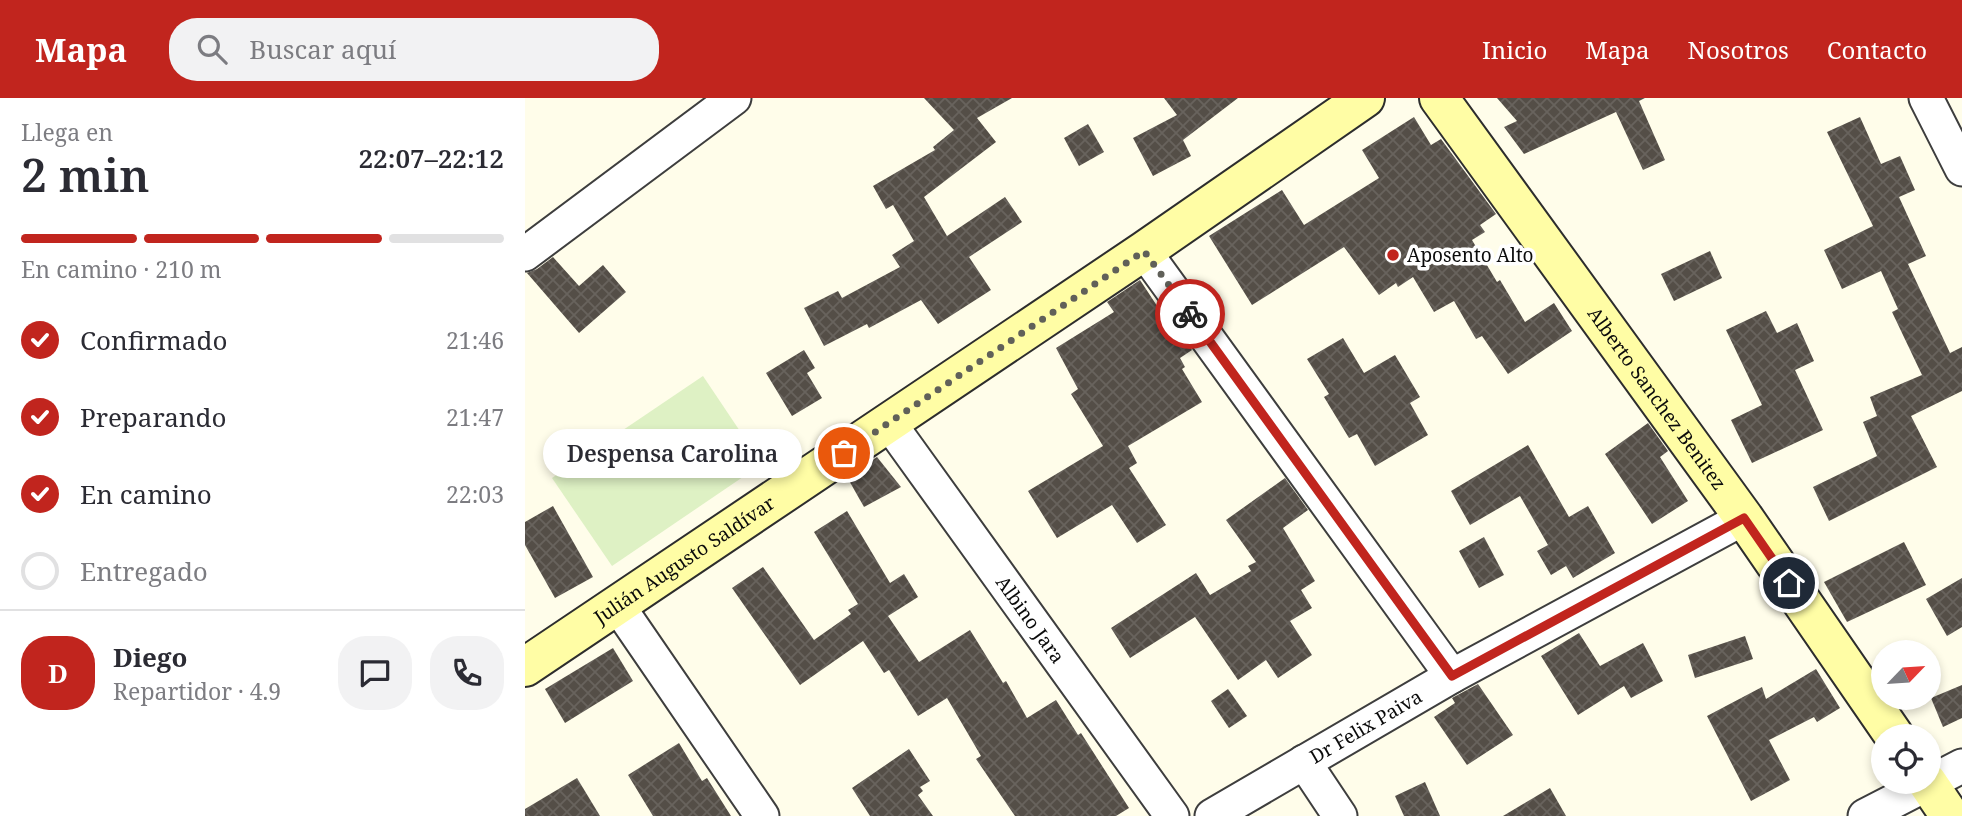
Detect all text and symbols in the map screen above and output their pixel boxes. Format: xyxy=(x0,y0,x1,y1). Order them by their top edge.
search box xyxy=(169,18,659,81)
text: Mapa xyxy=(35,27,127,72)
icon: search xyxy=(193,30,231,68)
text: Buscar aquí xyxy=(249,31,396,67)
text: Inicio xyxy=(1482,33,1547,66)
text: Mapa xyxy=(1585,33,1650,66)
text: Nosotros xyxy=(1688,33,1789,66)
text: Contacto xyxy=(1827,33,1927,66)
text: Llega en xyxy=(21,116,113,148)
text: 22:07–22:12 xyxy=(358,140,504,176)
text: 2 min xyxy=(21,143,149,205)
place label: Aposento Alto xyxy=(1407,242,1534,268)
marker: Aposento Alto xyxy=(1385,247,1401,263)
text: En camino · 210 m xyxy=(21,253,222,285)
courier xyxy=(1155,279,1225,349)
icon: bike xyxy=(1171,295,1209,333)
street label: Alberto Sanchez Benitez xyxy=(1582,302,1732,495)
icon: check xyxy=(21,321,59,359)
text: Confirmado xyxy=(80,322,227,358)
text: 21:46 xyxy=(446,324,504,356)
icon: check xyxy=(21,398,59,436)
text: Preparando xyxy=(80,399,227,435)
text: 21:47 xyxy=(446,401,504,433)
pin xyxy=(814,423,874,483)
callout: Despensa Carolina xyxy=(543,428,802,478)
icon: bag xyxy=(825,434,863,472)
text: Despensa Carolina xyxy=(567,437,778,469)
icon: check xyxy=(21,475,59,513)
text: En camino xyxy=(80,476,212,512)
text: 22:03 xyxy=(446,478,504,510)
street label: Julián Augusto Saldívar xyxy=(588,490,780,631)
text: Entregado xyxy=(80,553,208,589)
pin xyxy=(1759,553,1819,613)
icon: home xyxy=(1770,564,1808,602)
street label: Albino Jara xyxy=(990,570,1071,668)
button: chat xyxy=(338,636,412,710)
button: phone xyxy=(430,636,504,710)
text: Diego xyxy=(113,639,188,675)
north arrow xyxy=(1871,640,1941,710)
map controls xyxy=(1871,640,1941,794)
text: D xyxy=(48,655,68,691)
text: Repartidor · 4.9 xyxy=(113,675,281,707)
street label: Dr Felix Paiva xyxy=(1305,683,1427,769)
button: locate xyxy=(1871,724,1941,794)

